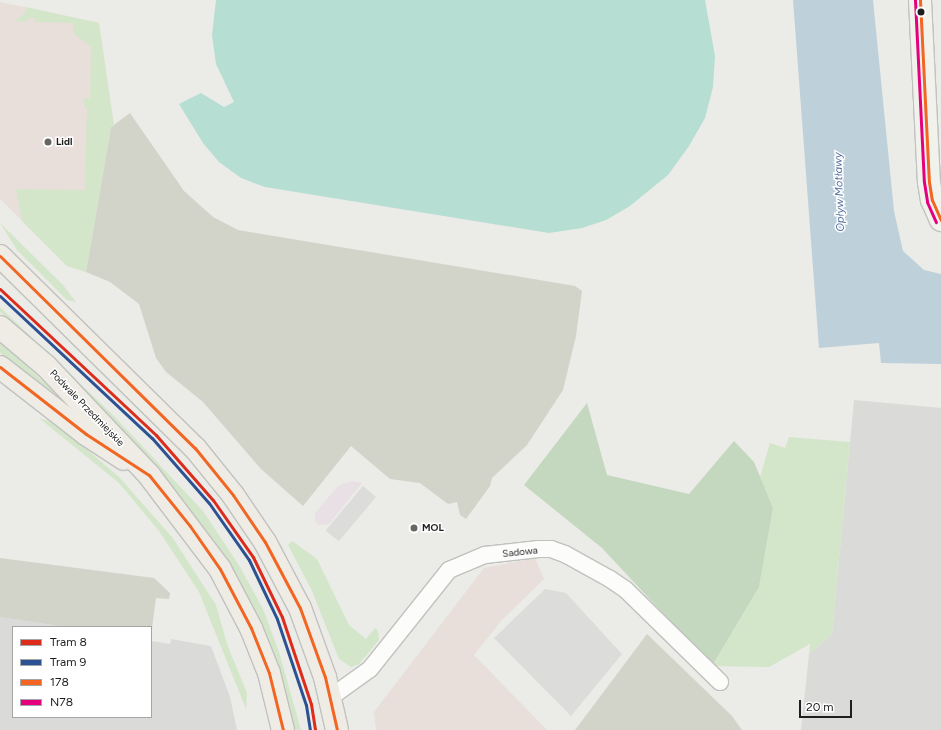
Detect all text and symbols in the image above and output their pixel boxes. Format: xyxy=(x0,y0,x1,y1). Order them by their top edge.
unlabelled marker xyxy=(916,7,926,17)
place label: Lidl xyxy=(56,136,72,148)
marker: Lidl xyxy=(43,137,53,147)
water label: Opływ Motławy xyxy=(832,152,848,232)
street label: Podwale Przedmiejskie xyxy=(47,367,127,449)
place label: MOL xyxy=(422,522,444,534)
marker: MOL xyxy=(409,523,419,533)
street label: Sadowa xyxy=(502,544,538,560)
legend xyxy=(12,626,152,718)
text: Tram 8 xyxy=(50,635,87,649)
text: Tram 9 xyxy=(50,655,86,669)
text: 178 xyxy=(50,675,69,689)
scale bar xyxy=(801,692,854,718)
text: N78 xyxy=(50,695,73,709)
text: 20 m xyxy=(806,700,834,714)

